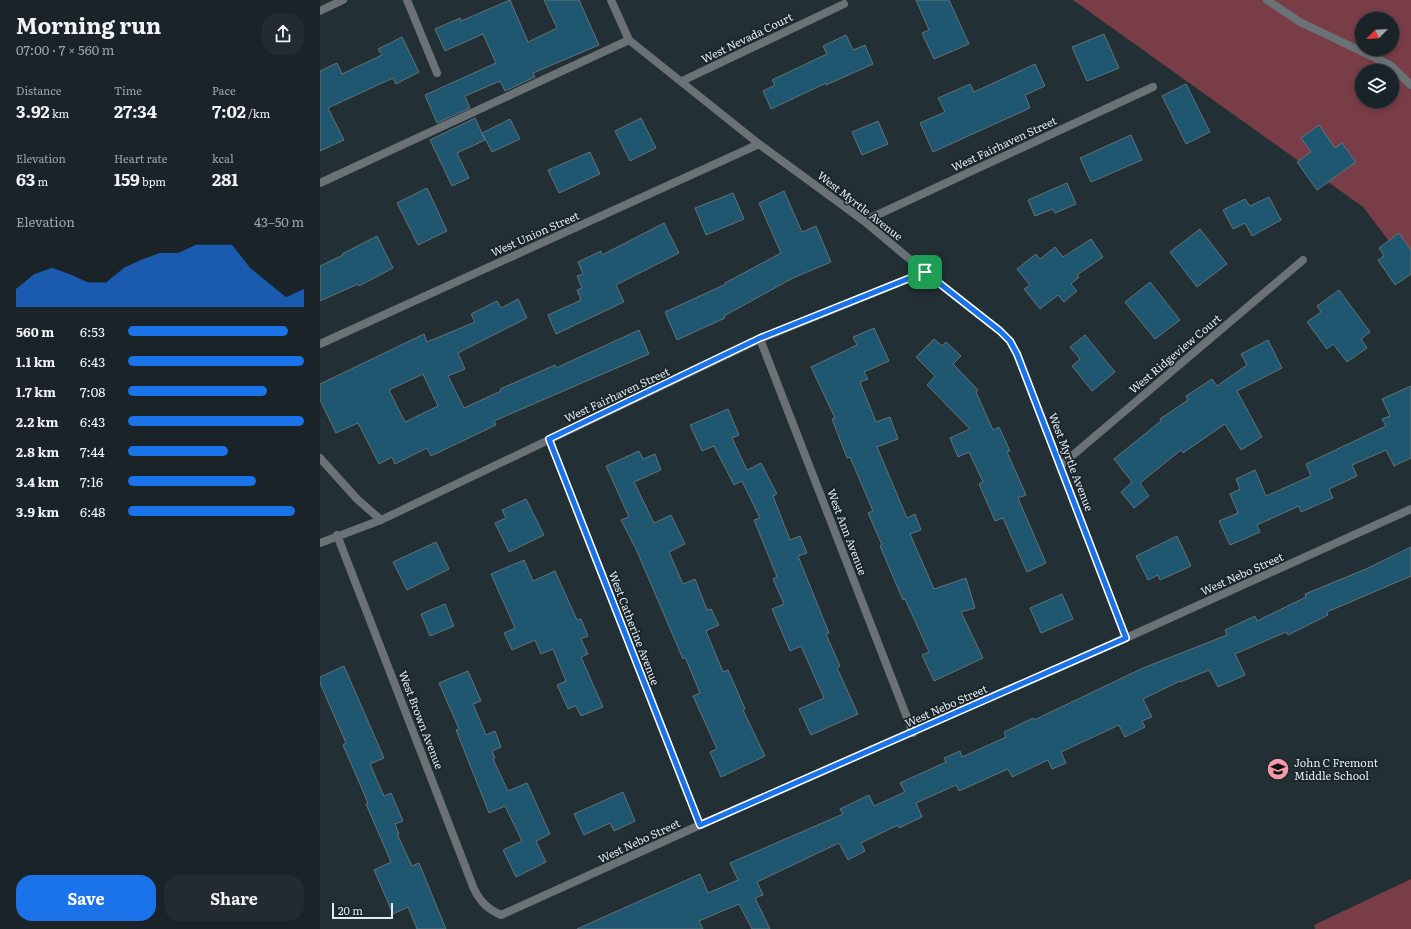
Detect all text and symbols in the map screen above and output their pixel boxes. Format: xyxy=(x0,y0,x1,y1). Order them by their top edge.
text: Morning run xyxy=(16,8,161,41)
street label: West Nevada Court xyxy=(698,8,796,66)
north arrow xyxy=(1355,12,1399,56)
map controls xyxy=(1355,12,1399,108)
button: share xyxy=(262,13,304,55)
text: 07:00 · 7 × 560 m xyxy=(16,40,114,59)
button: layers xyxy=(1355,64,1399,108)
text: Distance xyxy=(16,82,61,98)
text: Time xyxy=(114,82,142,98)
text: Pace xyxy=(212,82,236,98)
text: 3.92 xyxy=(16,98,50,123)
text: 27:34 xyxy=(114,98,157,123)
text: 7:02 xyxy=(212,98,246,123)
text: km xyxy=(50,105,69,121)
text: /km xyxy=(246,105,270,121)
street label: West Fairhaven Street xyxy=(948,111,1059,175)
text: Elevation xyxy=(16,150,66,166)
text: Heart rate xyxy=(114,150,167,166)
text: kcal xyxy=(212,150,234,166)
text: 63 xyxy=(16,166,35,191)
text: 159 xyxy=(114,166,140,191)
text: 281 xyxy=(212,166,238,191)
street label: West Myrtle Avenue xyxy=(815,167,907,244)
text: m xyxy=(35,173,48,189)
text: bpm xyxy=(140,173,166,189)
street label: West Union Street xyxy=(488,206,582,260)
text: Elevation xyxy=(16,212,75,231)
text: 43–50 m xyxy=(254,212,304,231)
pin xyxy=(908,255,942,289)
icon: arrive xyxy=(914,261,936,283)
street label: West Ridgeview Court xyxy=(1125,309,1224,397)
text: 560 m xyxy=(16,322,54,341)
text: 6:53 xyxy=(80,322,105,341)
text: 1.1 km xyxy=(16,352,55,371)
text: 6:43 xyxy=(80,352,105,371)
street label: West Fairhaven Street xyxy=(561,362,672,426)
text: 1.7 km xyxy=(16,382,56,401)
text: 7:08 xyxy=(80,382,105,401)
street label: West Myrtle Avenue xyxy=(1046,410,1098,513)
text: 2.2 km xyxy=(16,412,59,431)
text: 6:43 xyxy=(80,412,105,431)
text: 2.8 km xyxy=(16,442,59,461)
text: 7:44 xyxy=(80,442,105,461)
text: 3.4 km xyxy=(16,472,59,491)
text: 7:16 xyxy=(80,472,103,491)
street label: West Ann Avenue xyxy=(824,486,872,577)
text: 3.9 km xyxy=(16,502,59,521)
text: 6:48 xyxy=(80,502,105,521)
street label: West Nebo Street xyxy=(1198,547,1286,598)
street label: West Catherine Avenue xyxy=(606,568,664,687)
street label: West Brown Avenue xyxy=(396,668,448,771)
street label: West Nebo Street xyxy=(902,679,990,730)
place label: John C Fremont Middle School xyxy=(1294,754,1379,783)
school or university icon: John C Fremont Middle School xyxy=(1265,756,1291,782)
street label: West Nebo Street xyxy=(595,814,683,866)
button: Save xyxy=(16,875,156,921)
button: Share xyxy=(164,875,304,921)
scale bar xyxy=(332,901,393,920)
text: 20 m xyxy=(338,902,363,918)

